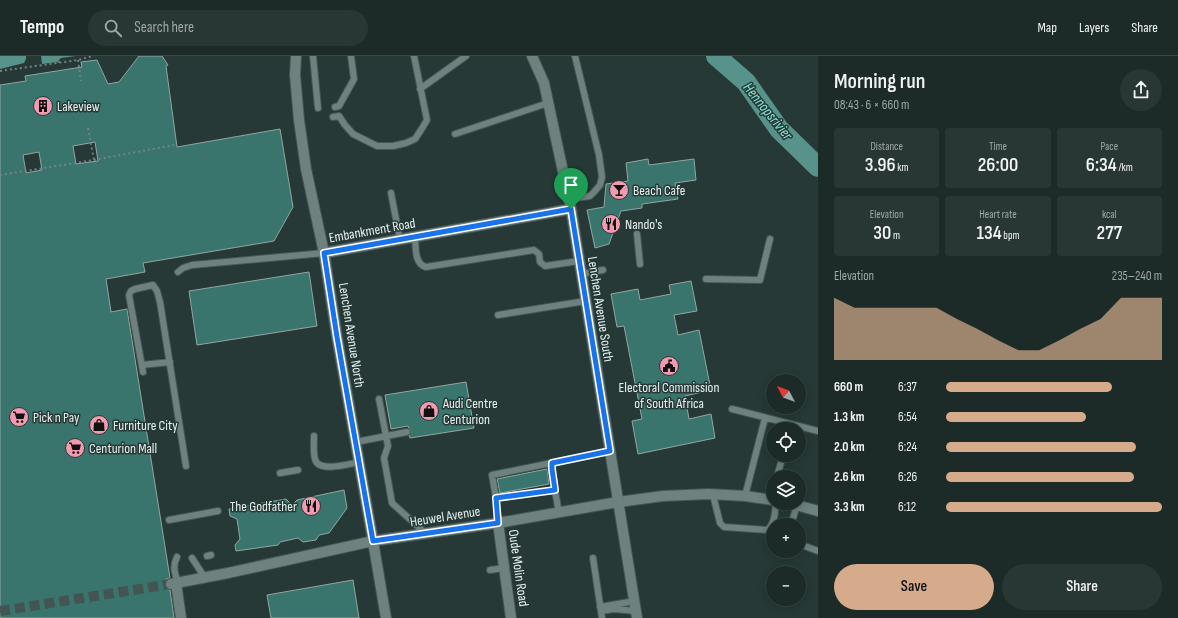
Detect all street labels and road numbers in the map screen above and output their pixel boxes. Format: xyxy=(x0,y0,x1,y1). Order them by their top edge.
street label: Embankment Road xyxy=(327,214,417,246)
street label: Lenchen Avenue South xyxy=(584,255,617,363)
street label: Lenchen Avenue North xyxy=(335,281,368,389)
street label: Heuwel Avenue xyxy=(409,503,482,530)
street label: Oude Molin Road xyxy=(505,528,532,608)

